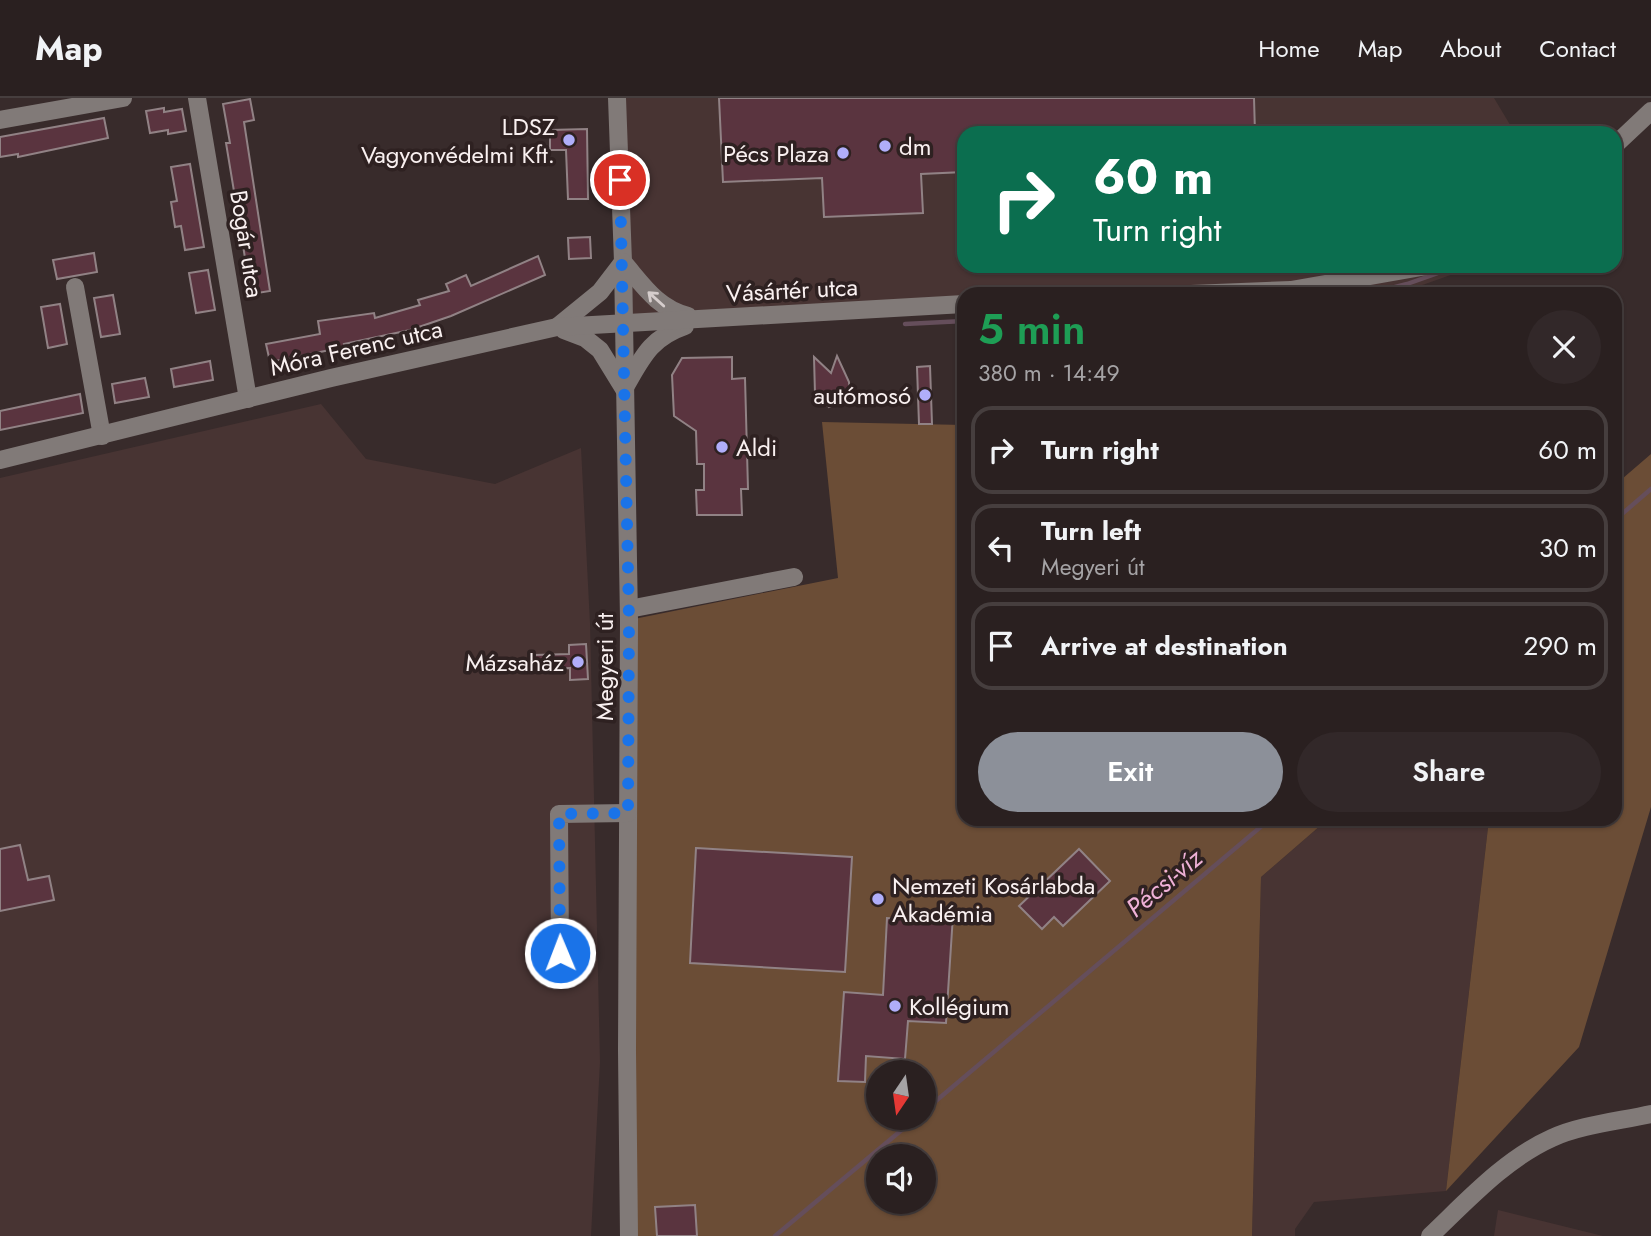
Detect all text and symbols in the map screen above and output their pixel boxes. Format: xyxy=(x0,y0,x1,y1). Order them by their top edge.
text: Map xyxy=(35,25,103,72)
text: Home xyxy=(1258,31,1320,66)
text: Map xyxy=(1358,31,1402,66)
text: About xyxy=(1440,31,1501,66)
text: Contact xyxy=(1539,31,1616,66)
place label: LDSZ Vagyonvédelmi Kft. xyxy=(361,109,555,172)
place label: dm xyxy=(899,129,931,164)
marker: LDSZ Vagyonvédelmi Kft. xyxy=(561,132,577,148)
place label: Pécs Plaza xyxy=(723,136,829,171)
marker: dm xyxy=(877,138,893,154)
text: 60 m xyxy=(1093,142,1213,212)
marker: Pécs Plaza xyxy=(835,145,851,161)
pin xyxy=(590,150,650,210)
icon: right xyxy=(978,154,1069,245)
icon: arrive xyxy=(601,161,639,199)
street label: Bogár utca xyxy=(221,188,273,300)
text: Turn right xyxy=(1093,207,1222,253)
street label: Vásártér utca xyxy=(725,269,859,311)
one-way arrow xyxy=(648,291,666,307)
text: 5 min xyxy=(978,299,1085,360)
button: close xyxy=(1527,310,1601,384)
street label: Móra Ferenc utca xyxy=(266,311,446,385)
text: 380 m · 14:49 xyxy=(978,356,1120,390)
place label: autómosó xyxy=(813,378,911,413)
marker: autómosó xyxy=(917,387,933,403)
place label: Aldi xyxy=(736,430,777,465)
icon: right xyxy=(982,431,1020,469)
text: Turn right xyxy=(1041,431,1159,469)
text: 60 m xyxy=(1538,431,1597,469)
marker: Aldi xyxy=(714,439,730,455)
text: Turn left xyxy=(1041,512,1141,550)
icon: left xyxy=(982,529,1020,567)
text: 30 m xyxy=(1539,529,1597,567)
text: Megyeri út xyxy=(1041,550,1145,584)
street label: Megyeri út xyxy=(587,613,622,721)
icon: arrive xyxy=(982,627,1020,665)
text: Arrive at destination xyxy=(1041,627,1288,665)
text: 290 m xyxy=(1524,627,1597,665)
place label: Mázsaház xyxy=(465,645,564,680)
marker: Mázsaház xyxy=(570,654,586,670)
button: Exit xyxy=(978,732,1283,812)
button: Share xyxy=(1297,732,1601,812)
water label: Pécsi-víz xyxy=(1118,839,1212,926)
place label: Nemzeti Kosárlabda Akadémia xyxy=(892,868,1095,931)
marker: Nemzeti Kosárlabda Akadémia xyxy=(870,891,886,907)
position arrow xyxy=(523,916,597,990)
place label: Kollégium xyxy=(909,989,1010,1024)
marker: Kollégium xyxy=(887,998,903,1014)
north arrow xyxy=(866,1060,936,1130)
map controls xyxy=(866,1060,936,1214)
button: sound xyxy=(866,1144,936,1214)

